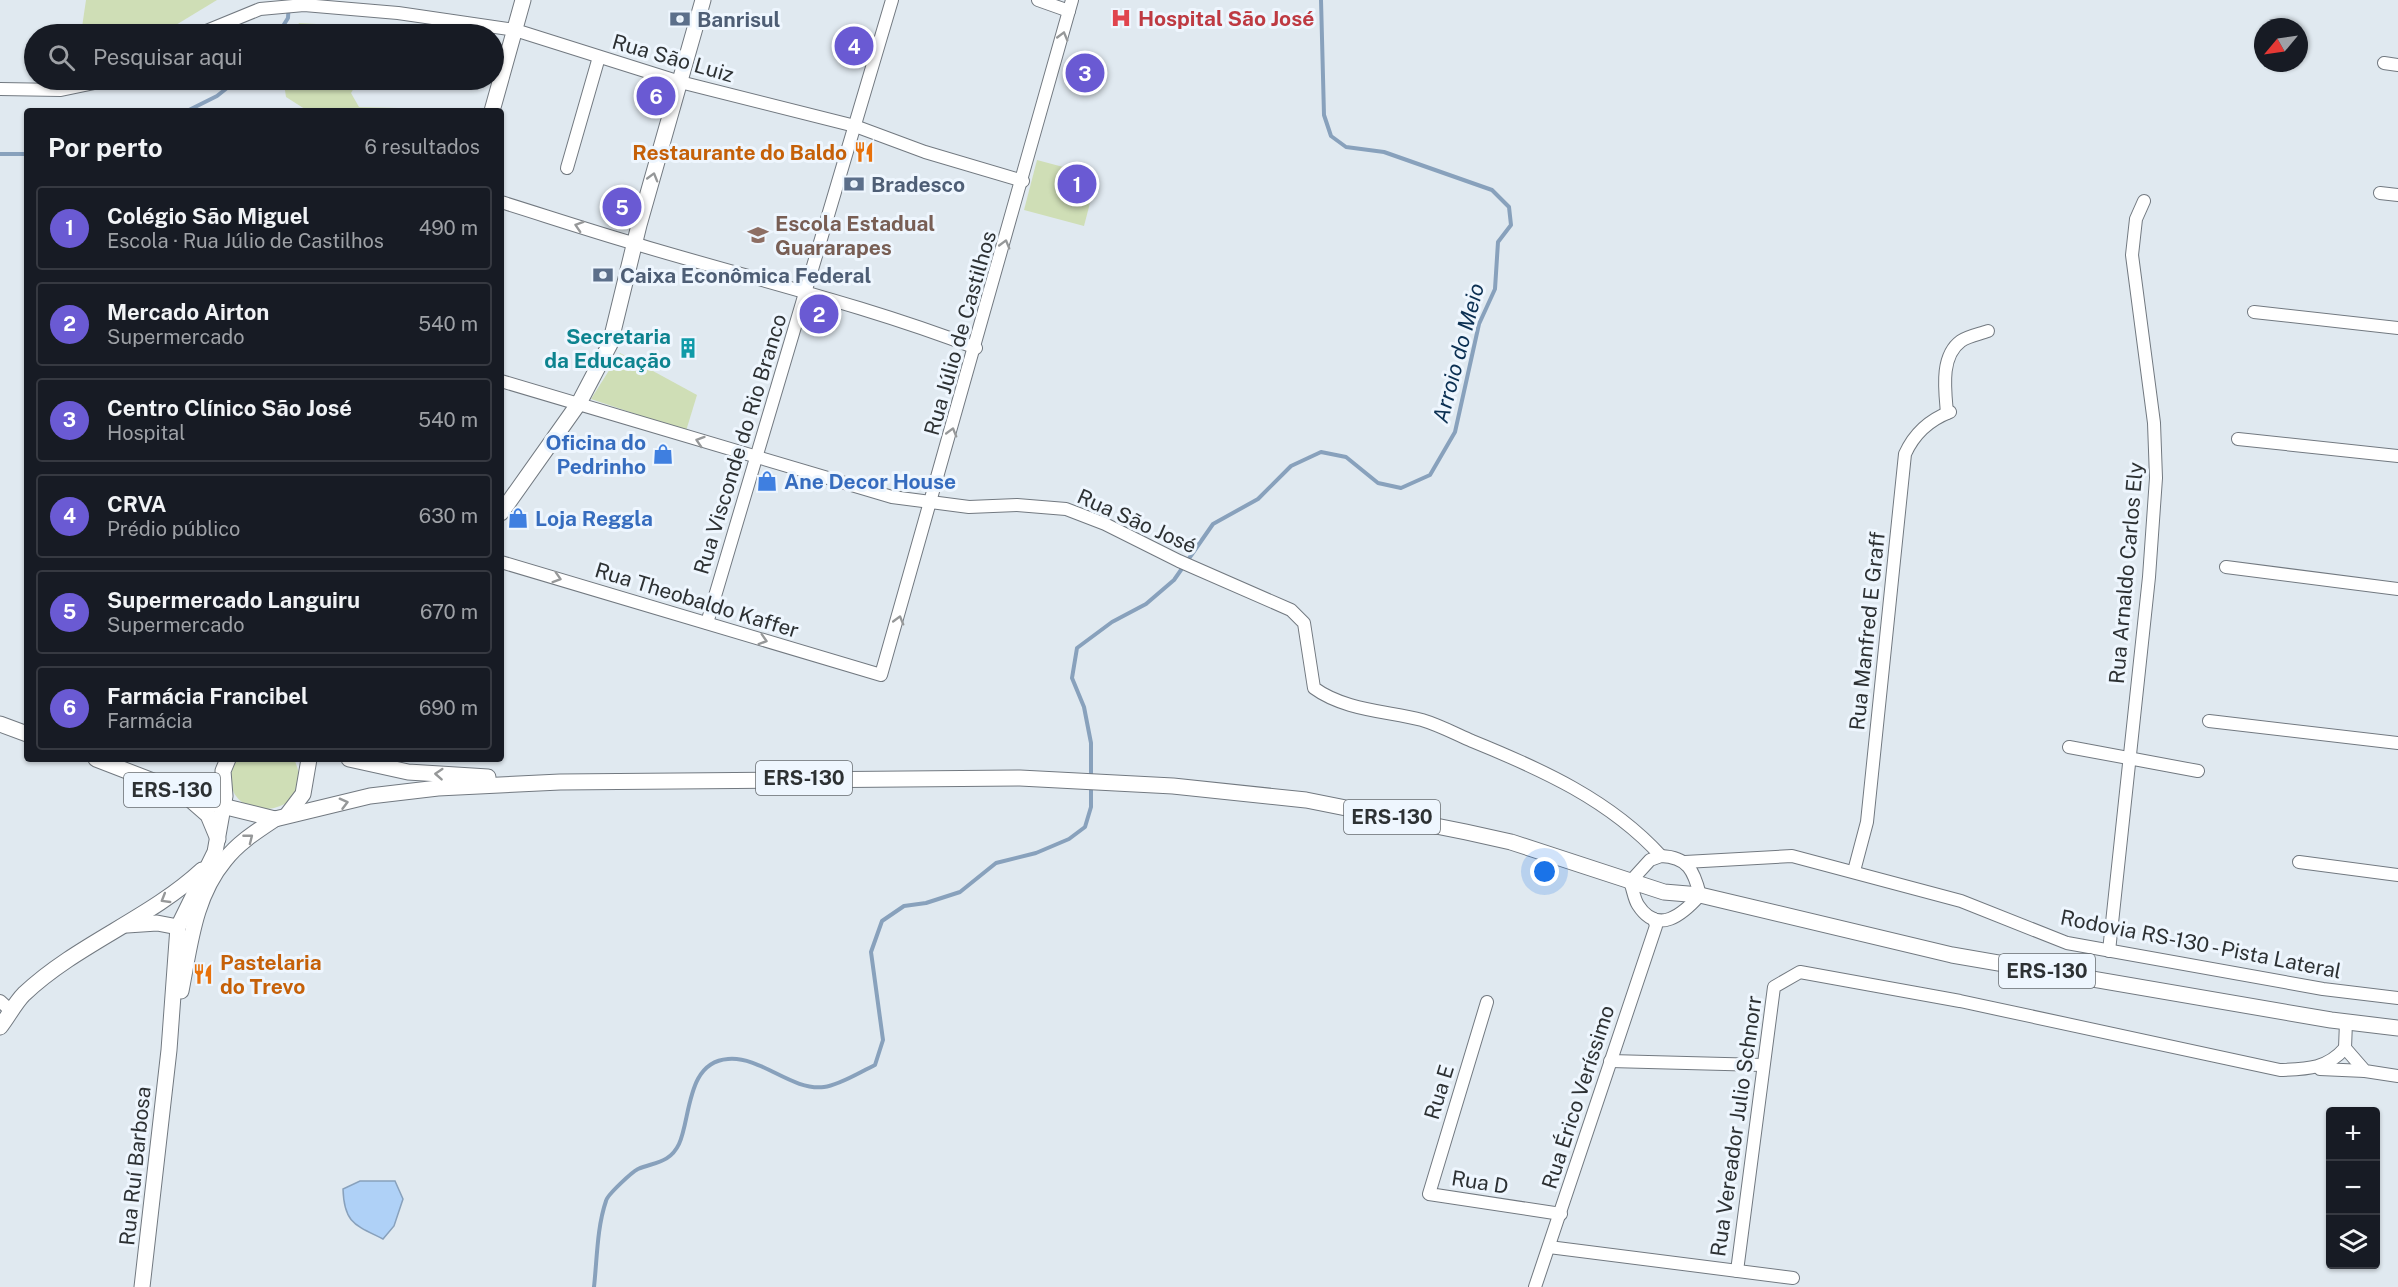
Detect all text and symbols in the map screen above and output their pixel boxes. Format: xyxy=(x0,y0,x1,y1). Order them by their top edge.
hospital icon: Hospital São José xyxy=(1109,6,1133,30)
place label: Hospital São José xyxy=(1138,6,1314,31)
bank icon: Banrisul xyxy=(668,7,692,31)
place label: Banrisul xyxy=(697,7,781,32)
north arrow xyxy=(2254,18,2308,72)
search box xyxy=(24,24,504,90)
pin: 4 xyxy=(834,24,874,68)
street label: Rua São Luiz xyxy=(609,29,737,87)
one-way arrow xyxy=(1055,31,1068,41)
icon: search xyxy=(45,41,78,74)
text: Pesquisar aqui xyxy=(93,44,243,70)
pin: 3 xyxy=(1066,50,1104,96)
pin: 6 xyxy=(636,74,676,118)
text: Por perto xyxy=(48,132,163,163)
text: 6 resultados xyxy=(365,135,480,159)
place label: Restaurante do Baldo xyxy=(632,140,847,165)
restaurant icon: Restaurante do Baldo xyxy=(852,140,876,164)
pin: 1 xyxy=(1058,162,1096,207)
one-way arrow xyxy=(646,172,658,183)
bank icon: Bradesco xyxy=(842,172,866,196)
place label: Bradesco xyxy=(871,172,965,197)
pin: 5 xyxy=(602,184,642,230)
text: Colégio São Miguel xyxy=(107,203,310,229)
place label: Escola Estadual Guararapes xyxy=(775,211,935,260)
text: 1 xyxy=(65,216,74,240)
text: 490 m xyxy=(419,216,478,240)
one-way arrow xyxy=(574,221,585,233)
school or university icon: Escola Estadual Guararapes xyxy=(746,223,770,247)
street label: Rua Júlio de Castilhos xyxy=(919,228,1001,438)
text: Escola · Rua Júlio de Castilhos xyxy=(107,229,384,253)
one-way arrow xyxy=(998,240,1010,250)
bank icon: Caixa Econômica Federal xyxy=(591,263,615,287)
place label: Caixa Econômica Federal xyxy=(620,263,871,288)
water label: Arroio do Meio xyxy=(1427,280,1489,426)
pin: 2 xyxy=(800,292,838,336)
text: Mercado Airton xyxy=(107,299,269,325)
street label: Rua Visconde do Rio Branco xyxy=(688,311,792,577)
text: 2 xyxy=(63,312,76,336)
text: 540 m xyxy=(418,312,478,336)
place label: Secretaria da Educação xyxy=(544,324,671,373)
text: Supermercado xyxy=(107,325,245,349)
building icon: Secretaria da Educação xyxy=(676,336,700,360)
text: Centro Clínico São José xyxy=(107,395,352,421)
text: 3 xyxy=(63,408,76,432)
text: 540 m xyxy=(418,408,478,432)
text: Hospital xyxy=(107,421,185,445)
one-way arrow xyxy=(945,427,957,438)
place label: Oficina do Pedrinho xyxy=(545,430,646,479)
one-way arrow xyxy=(695,436,706,448)
shop icon: Oficina do Pedrinho xyxy=(651,442,675,466)
street label: Rua Arnaldo Carlos Ely xyxy=(2104,461,2148,685)
shop icon: Ane Decor House xyxy=(755,469,779,493)
place label: Ane Decor House xyxy=(784,469,956,494)
street label: Rua São José xyxy=(1073,484,1201,558)
text: CRVA xyxy=(107,491,166,517)
text: 4 xyxy=(63,504,76,528)
text: 630 m xyxy=(419,504,478,528)
shop icon: Loja Reggla xyxy=(506,506,530,530)
place label: Loja Reggla xyxy=(535,506,653,531)
text: Prédio público xyxy=(107,517,240,541)
street label: Rua Manfred E Graff xyxy=(1844,530,1890,732)
street label: Rua Theobaldo Kaffer xyxy=(592,557,802,643)
one-way arrow xyxy=(551,571,562,583)
text: Supermercado Languiru xyxy=(107,587,360,613)
text: 5 xyxy=(63,600,76,624)
text: 670 m xyxy=(420,600,478,624)
text: Supermercado xyxy=(107,613,245,637)
one-way arrow xyxy=(892,615,904,625)
one-way arrow xyxy=(757,633,768,645)
text: Farmácia Francibel xyxy=(107,683,308,709)
text: 6 xyxy=(63,696,76,720)
text: 690 m xyxy=(419,696,478,720)
text: Farmácia xyxy=(107,709,193,733)
road number: ERS-130 xyxy=(756,761,852,795)
one-way arrow xyxy=(434,768,443,781)
road number: ERS-130 xyxy=(124,773,220,807)
one-way arrow xyxy=(338,798,349,810)
road number: ERS-130 xyxy=(1344,800,1440,834)
one-way arrow xyxy=(242,835,253,846)
your location xyxy=(1530,857,1559,886)
one-way arrow xyxy=(161,892,171,903)
street label: Rodovia RS-130 - Pista Lateral xyxy=(2058,904,2344,984)
place label: Pastelaria do Trevo xyxy=(220,950,322,999)
road number: ERS-130 xyxy=(1999,954,2095,988)
restaurant icon: Pastelaria do Trevo xyxy=(191,962,215,986)
street label: Rua Vereador Julio Schnorr xyxy=(1705,994,1767,1258)
street label: Rua Érico Veríssimo xyxy=(1536,1002,1620,1192)
street label: Rua E xyxy=(1419,1062,1459,1122)
street label: Rua Ruí Barbosa xyxy=(114,1085,156,1247)
map controls xyxy=(2326,1107,2380,1269)
button: + xyxy=(2326,1107,2380,1161)
button: − xyxy=(2326,1161,2380,1215)
street label: Rua D xyxy=(1450,1165,1510,1199)
button: layers xyxy=(2326,1215,2380,1269)

